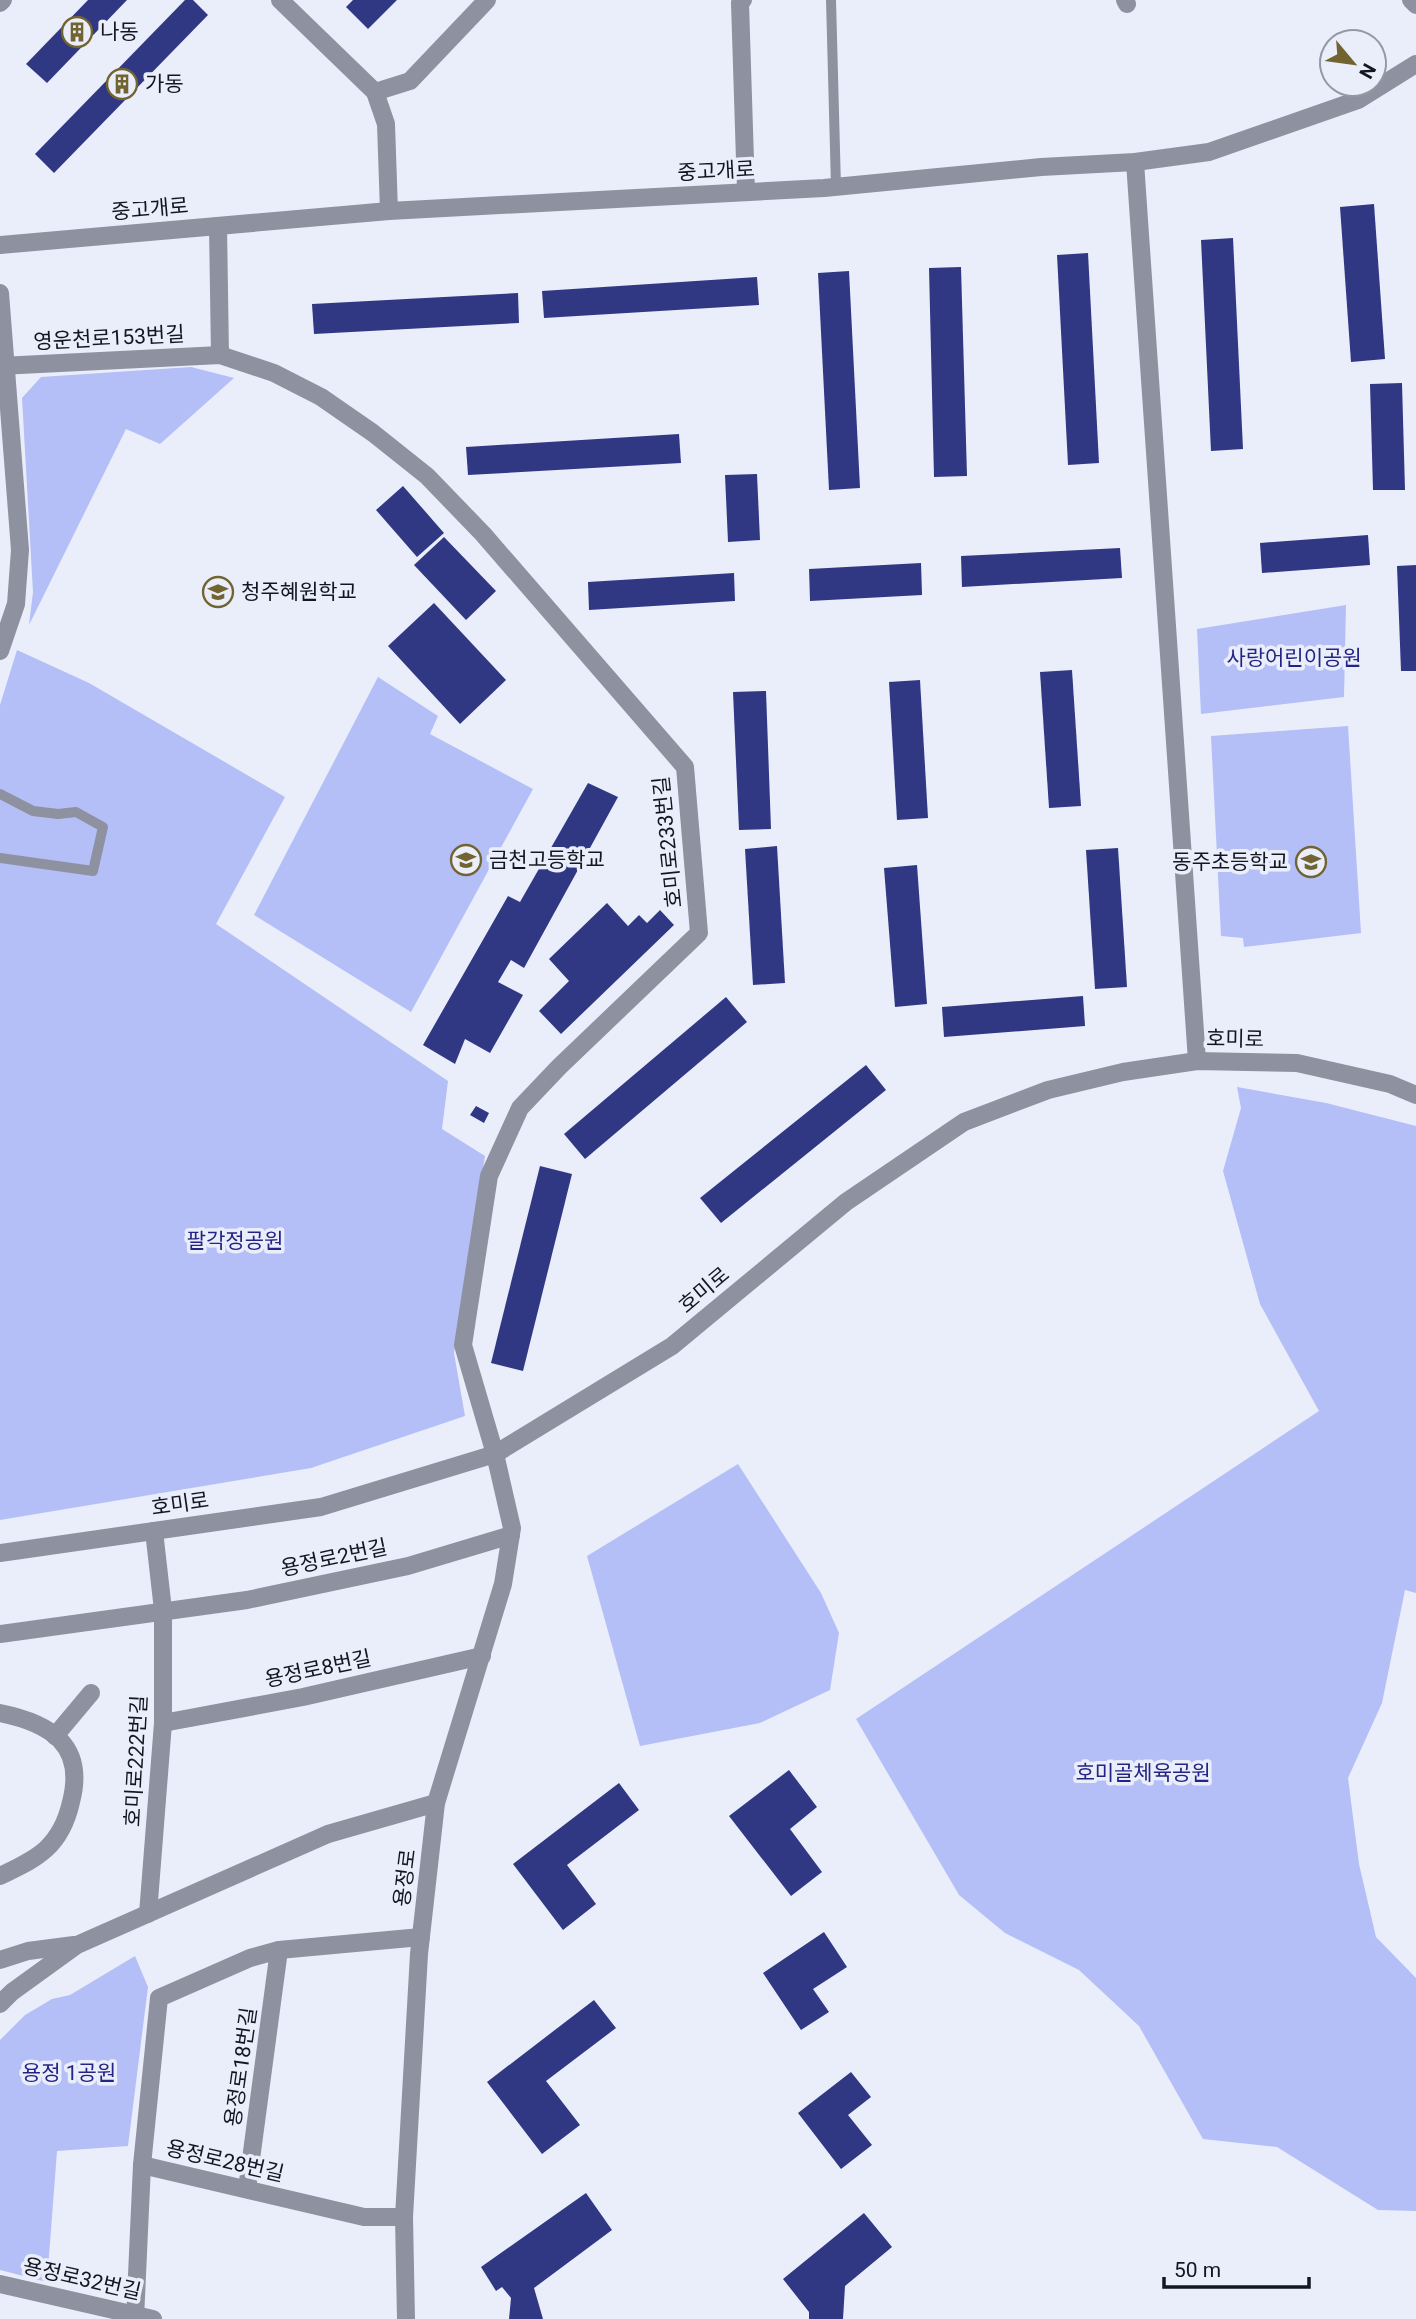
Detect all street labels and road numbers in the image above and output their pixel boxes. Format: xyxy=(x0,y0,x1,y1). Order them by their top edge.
street label: 중고개로 xyxy=(677,157,755,185)
street label: 중고개로 xyxy=(110,194,190,224)
street label: 영운천로153번길 xyxy=(33,322,185,354)
street label: 호미로233번길 xyxy=(649,775,687,909)
street label: 호미로 xyxy=(1206,1026,1264,1052)
street label: 호미로 xyxy=(674,1262,734,1318)
street label: 호미로 xyxy=(150,1488,210,1520)
street label: 용정로2번길 xyxy=(278,1535,390,1581)
street label: 용정로8번길 xyxy=(262,1646,374,1692)
street label: 호미로222번길 xyxy=(121,1694,151,1828)
street label: 용정로 xyxy=(390,1848,420,1908)
street label: 용정로18번길 xyxy=(221,2006,261,2128)
street label: 용정로28번길 xyxy=(164,2136,286,2186)
street label: 용정로32번길 xyxy=(21,2254,143,2304)

